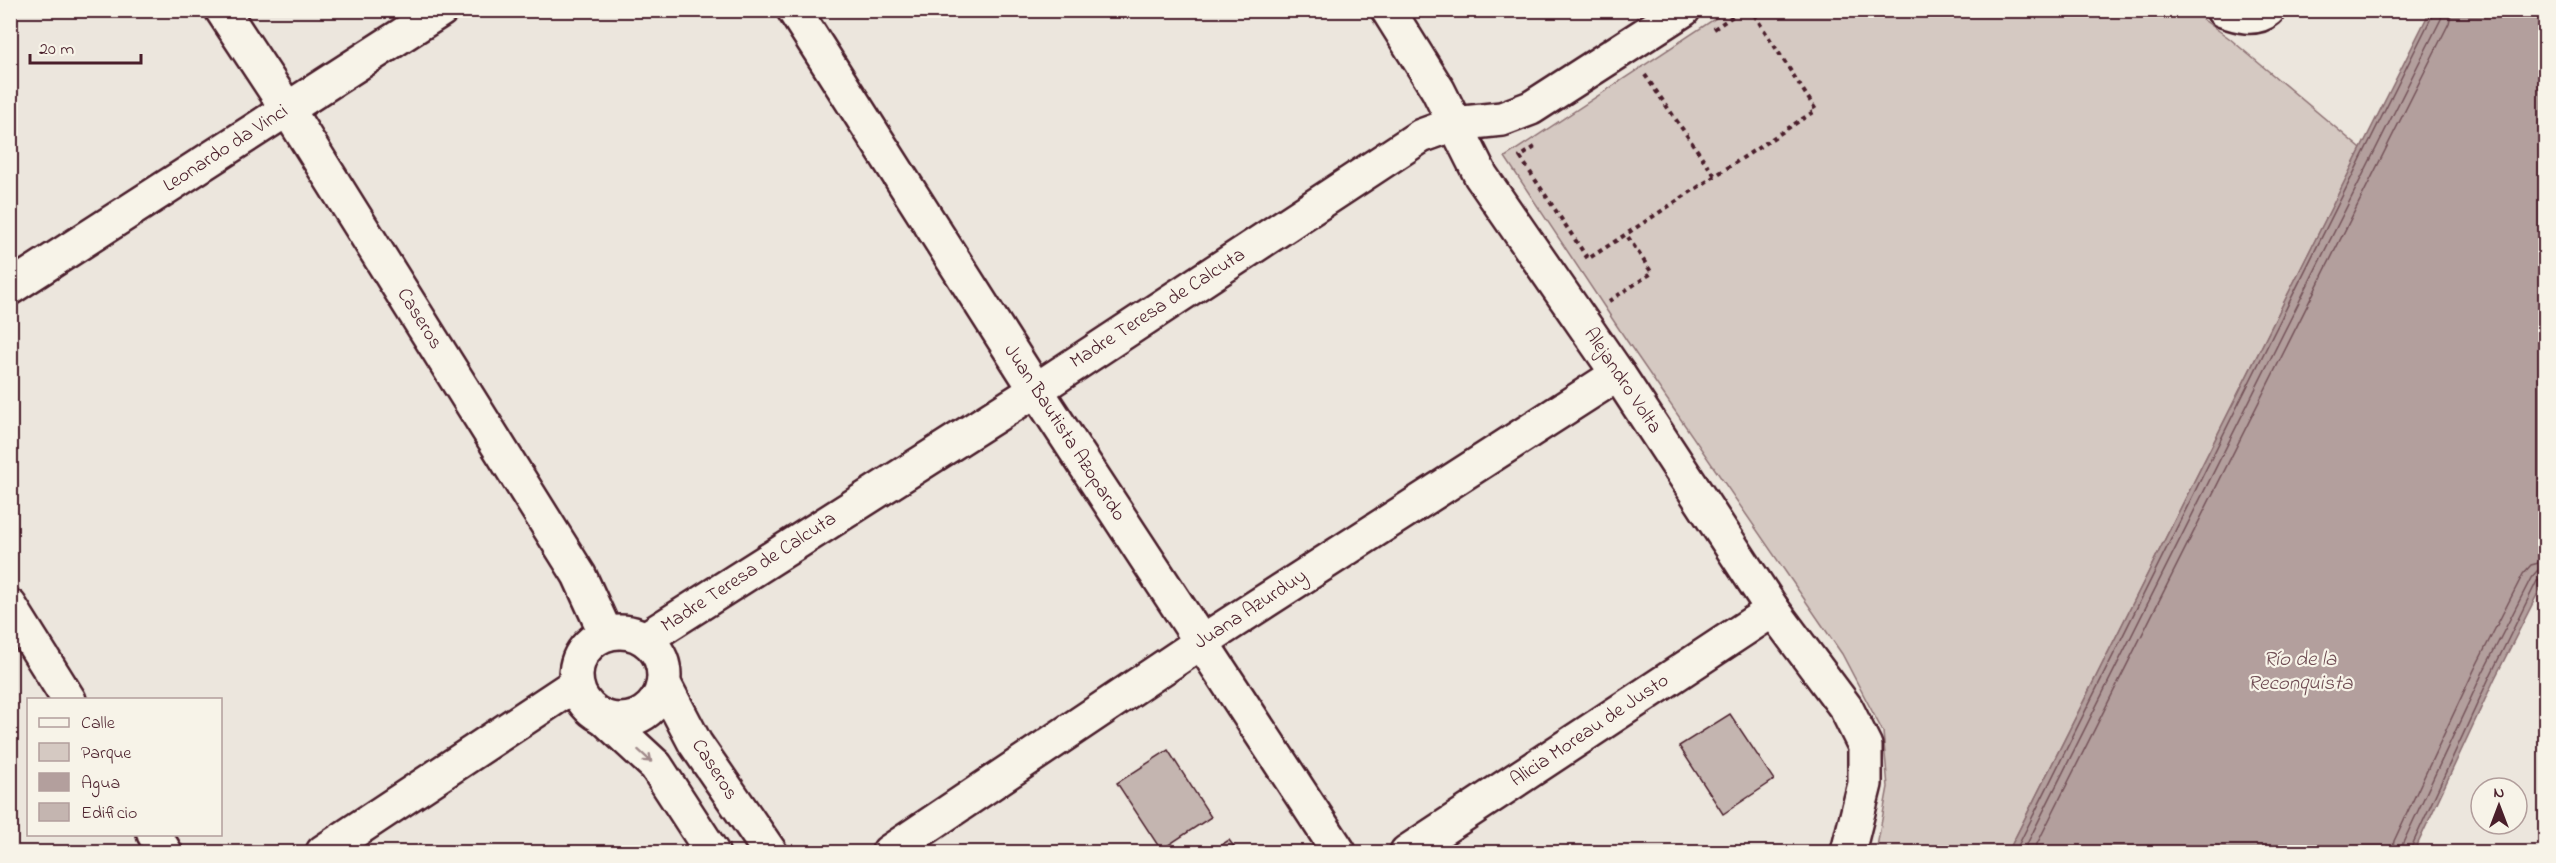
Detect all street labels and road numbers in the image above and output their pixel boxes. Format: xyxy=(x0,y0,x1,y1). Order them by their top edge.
street label: Leonardo da Vinci xyxy=(158,98,294,200)
street label: Madre Teresa de Calcuta xyxy=(1065,241,1251,377)
street label: Caseros xyxy=(389,283,449,355)
street label: Alejandro Volta xyxy=(1576,322,1668,440)
street label: Juan Bautista Azopardo xyxy=(996,339,1132,527)
street label: Madre Teresa de Calcuta xyxy=(656,505,842,641)
street label: Juana Azurduy xyxy=(1189,563,1313,657)
street label: Alicia Moreau de Justo xyxy=(1505,667,1675,795)
street label: Caseros xyxy=(683,734,745,806)

